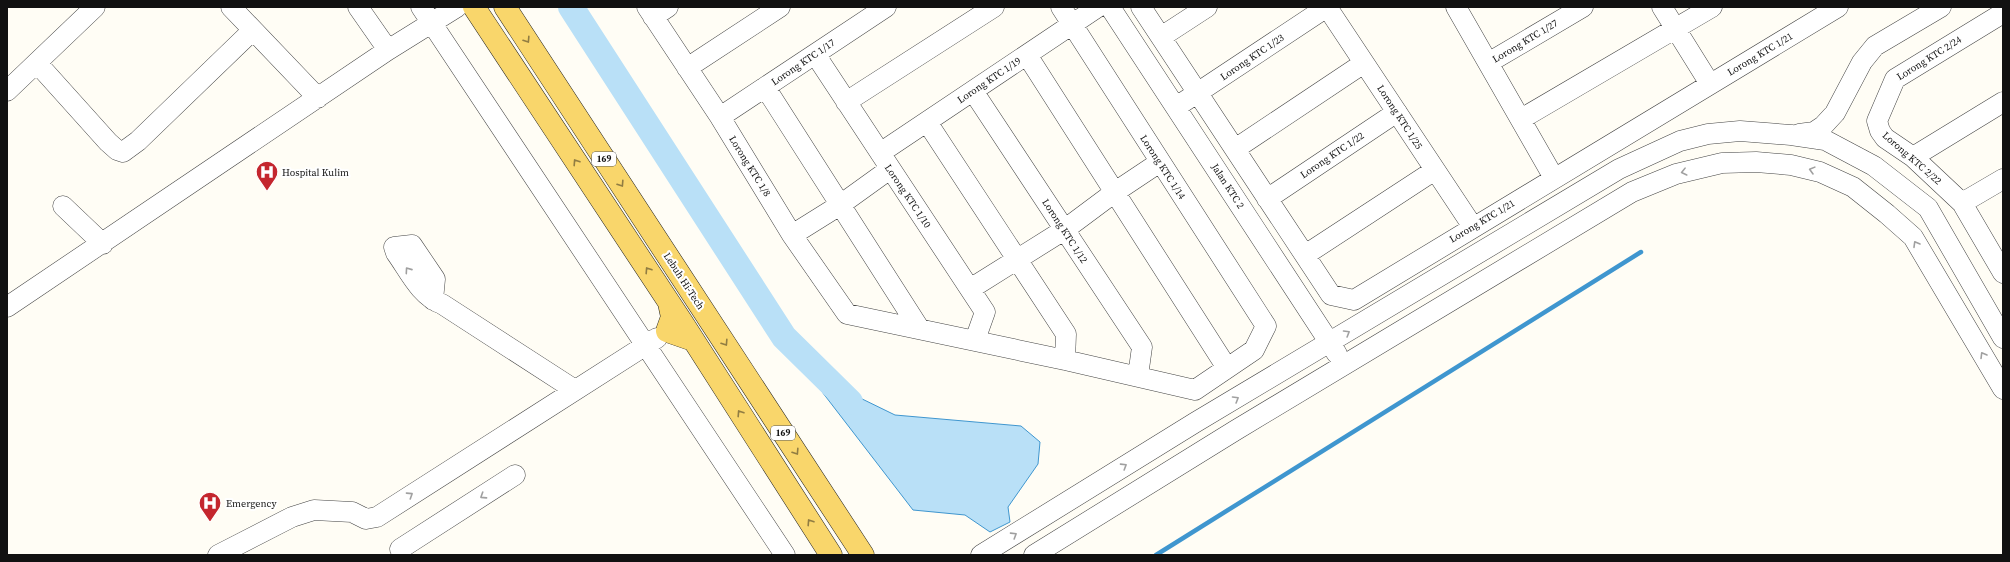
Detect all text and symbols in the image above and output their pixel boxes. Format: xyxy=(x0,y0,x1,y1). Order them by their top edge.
street label: Lorong KTC 1/27 xyxy=(1490,16,1560,66)
street label: Lorong KTC 1/21 xyxy=(1725,29,1795,79)
street label: Lorong KTC 1/23 xyxy=(1218,31,1286,83)
street label: Lorong KTC 2/24 xyxy=(1894,33,1964,83)
one-way arrow xyxy=(522,36,529,43)
street label: Lorong KTC 1/17 xyxy=(769,36,837,88)
street label: Lorong KTC 1/19 xyxy=(955,54,1023,106)
street label: Lorong KTC 1/25 xyxy=(1374,82,1426,152)
street label: Lorong KTC 1/22 xyxy=(1298,129,1366,181)
street label: Lorong KTC 2/22 xyxy=(1880,129,1944,187)
street label: Lorong KTC 1/14 xyxy=(1137,132,1189,202)
street label: Lorong KTC 1/8 xyxy=(726,133,774,199)
road number: 169 xyxy=(592,152,616,166)
hospital icon: Hospital Kulim xyxy=(254,159,280,192)
one-way arrow xyxy=(574,159,581,166)
street label: Jalan KTC 2 xyxy=(1208,160,1247,211)
street label: Lorong KTC 1/10 xyxy=(882,162,934,230)
place label: Hospital Kulim xyxy=(282,166,349,179)
one-way arrow xyxy=(1808,166,1815,175)
one-way arrow xyxy=(1680,168,1687,176)
one-way arrow xyxy=(616,179,623,186)
street label: Lorong KTC 1/12 xyxy=(1039,196,1091,266)
street label: Lorong KTC 1/21 xyxy=(1447,196,1517,246)
one-way arrow xyxy=(1914,241,1921,248)
street label: Lebuh Hi-Tech xyxy=(661,250,707,312)
one-way arrow xyxy=(645,267,652,274)
one-way arrow xyxy=(406,268,413,275)
one-way arrow xyxy=(1343,330,1350,337)
one-way arrow xyxy=(720,339,728,346)
one-way arrow xyxy=(1980,352,1987,359)
one-way arrow xyxy=(1231,396,1239,403)
one-way arrow xyxy=(737,410,744,417)
road number: 169 xyxy=(771,426,795,440)
one-way arrow xyxy=(791,447,798,454)
one-way arrow xyxy=(1120,464,1127,471)
hospital icon: Emergency xyxy=(197,490,223,523)
one-way arrow xyxy=(480,492,487,499)
one-way arrow xyxy=(406,493,413,500)
place label: Emergency xyxy=(226,497,277,510)
one-way arrow xyxy=(807,519,815,526)
one-way arrow xyxy=(1010,532,1017,540)

